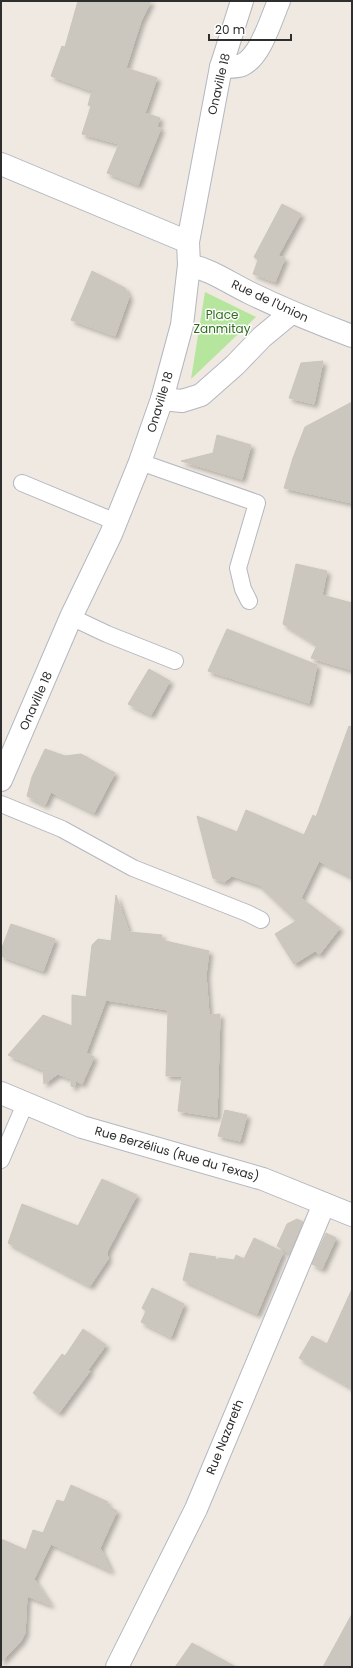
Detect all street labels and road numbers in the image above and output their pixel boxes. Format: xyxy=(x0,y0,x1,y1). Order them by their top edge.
street label: Onaville 18 xyxy=(203,51,234,116)
street label: Rue de l'Union xyxy=(229,275,312,326)
street label: Onaville 18 xyxy=(142,369,177,434)
street label: Onaville 18 xyxy=(15,669,56,733)
street label: Rue Berzélius (Rue du Texas) xyxy=(93,1122,261,1185)
street label: Rue Nazareth xyxy=(202,1397,247,1477)

